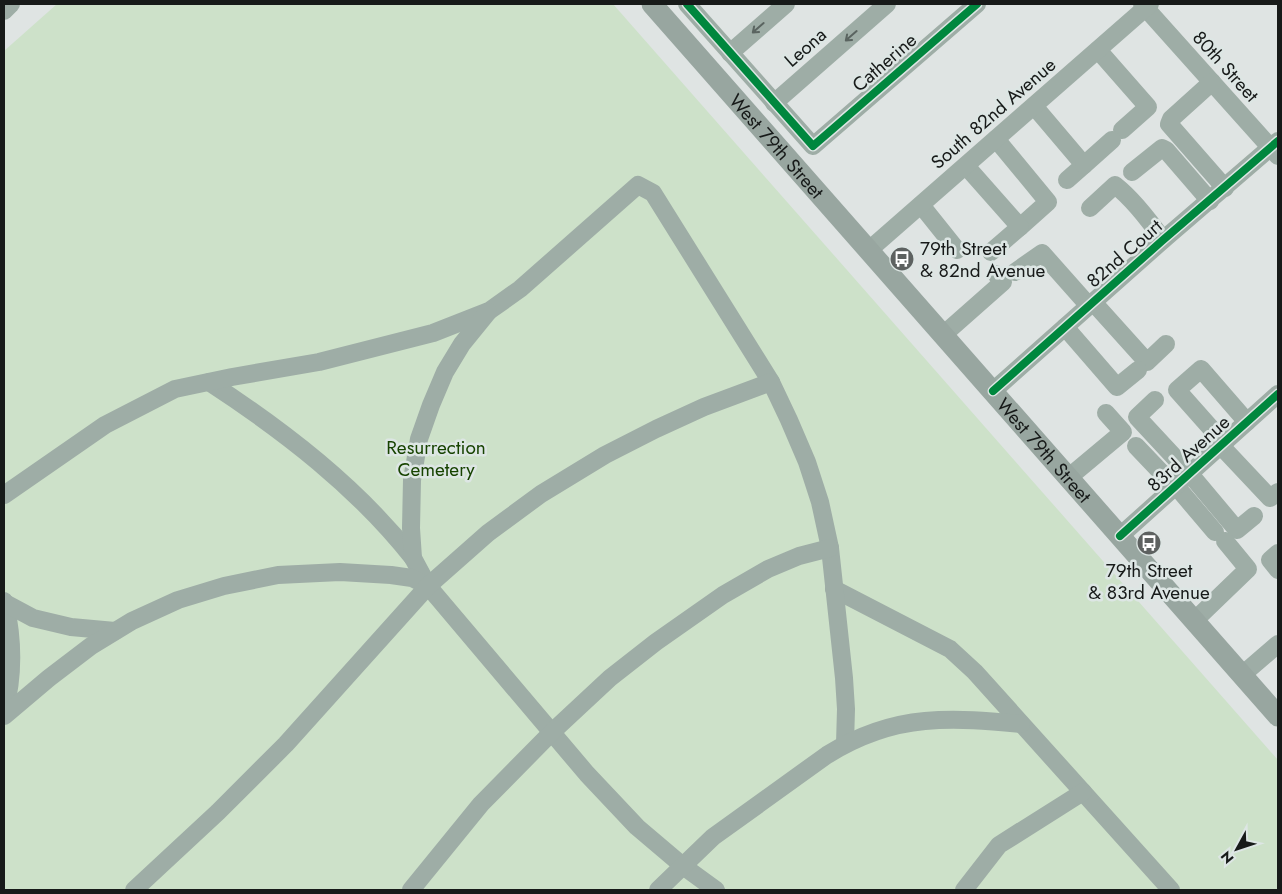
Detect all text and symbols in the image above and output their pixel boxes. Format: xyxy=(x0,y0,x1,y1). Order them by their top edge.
street label: Leona xyxy=(778,21,832,73)
one-way arrow xyxy=(751,23,764,34)
street label: 80th Street xyxy=(1186,25,1265,108)
street label: Catherine xyxy=(846,27,923,98)
one-way arrow xyxy=(844,30,857,41)
street label: South 82nd Avenue xyxy=(925,51,1062,175)
street label: West 79th Street xyxy=(723,88,830,205)
street label: 82nd Court xyxy=(1081,213,1168,294)
place label: 79th Street & 82nd Avenue xyxy=(920,235,1046,284)
bus stop icon: 79th Street & 82nd Avenue xyxy=(889,246,915,272)
street label: West 79th Street xyxy=(990,392,1098,509)
street label: 83rd Avenue xyxy=(1141,409,1236,498)
park label: Resurrection Cemetery xyxy=(386,434,486,483)
bus stop icon: 79th Street & 83rd Avenue xyxy=(1136,530,1162,556)
place label: 79th Street & 83rd Avenue xyxy=(1088,557,1210,606)
north arrow xyxy=(1212,824,1262,874)
text: N xyxy=(1216,847,1238,868)

